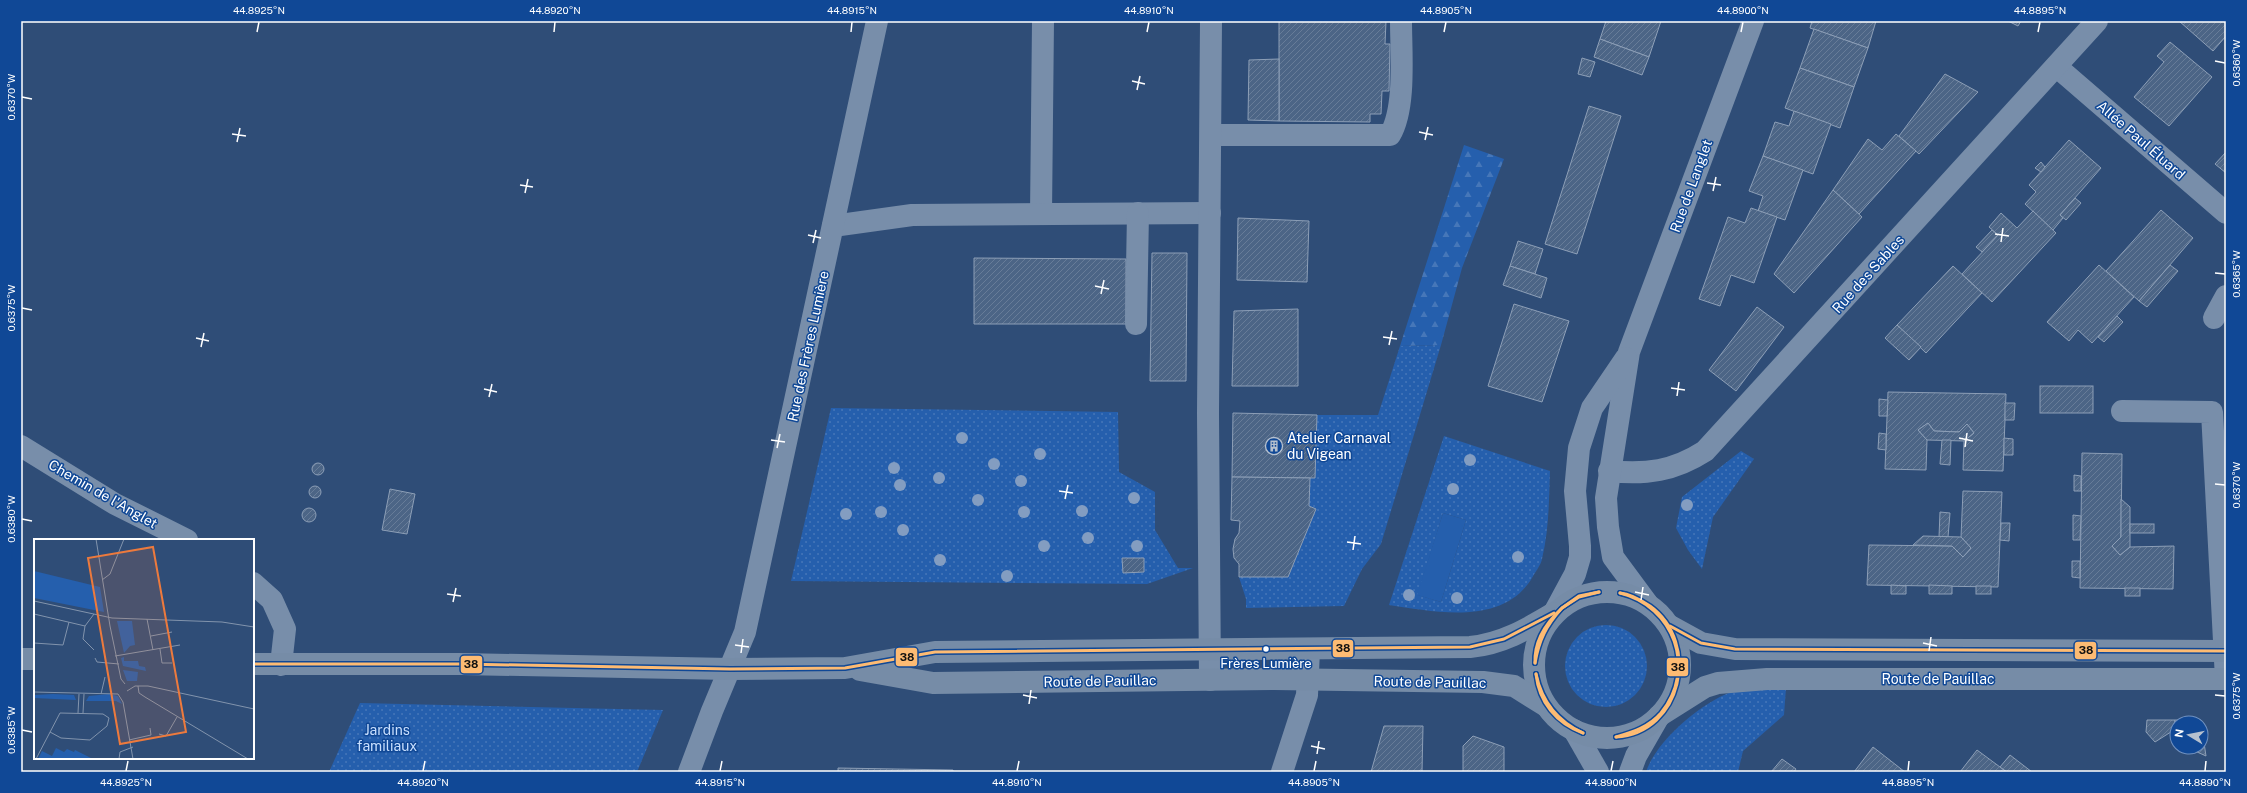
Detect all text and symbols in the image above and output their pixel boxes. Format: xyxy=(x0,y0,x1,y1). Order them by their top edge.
text: 44.8925°N xyxy=(233,4,285,16)
text: 44.8920°N xyxy=(529,4,581,16)
text: 44.8915°N xyxy=(827,4,877,16)
text: 44.8910°N xyxy=(1124,4,1174,16)
text: 44.8905°N xyxy=(1420,4,1472,16)
text: 44.8900°N xyxy=(1717,4,1769,16)
text: 44.8895°N xyxy=(2014,4,2066,16)
text: 0.6360°W xyxy=(2230,39,2242,87)
text: 0.6370°W xyxy=(5,73,17,120)
street label: Allée Paul Éluard xyxy=(2094,97,2189,183)
street label: Rue de Langlet xyxy=(1667,137,1715,235)
street label: Rue des Sables xyxy=(1829,232,1907,316)
text: 0.6365°W xyxy=(2230,250,2242,298)
street label: Rue des Frères Lumière xyxy=(784,269,832,423)
text: 0.6375°W xyxy=(5,284,17,332)
place label: Atelier Carnaval du Vigean xyxy=(1287,430,1391,462)
building icon: Atelier Carnaval du Vigean xyxy=(1264,436,1284,456)
street label: Chemin de l'Anglet xyxy=(46,456,160,532)
text: 0.6370°W xyxy=(2230,461,2242,508)
text: 0.6380°W xyxy=(5,495,17,543)
inset map xyxy=(34,539,254,759)
line badge: 38 xyxy=(1332,639,1354,658)
line badge: 38 xyxy=(2074,641,2097,660)
text: 38 xyxy=(1336,642,1350,654)
marker: Frères Lumière xyxy=(1261,644,1271,654)
text: 38 xyxy=(2079,644,2093,656)
line badge: 38 xyxy=(895,647,918,667)
text: 38 xyxy=(900,651,914,663)
line badge: 38 xyxy=(460,655,483,674)
place label: Frères Lumière xyxy=(1220,656,1312,671)
line badge: 38 xyxy=(1666,657,1689,677)
text: 38 xyxy=(464,658,478,670)
text: 38 xyxy=(1671,661,1685,673)
street label: Route de Pauillac xyxy=(1881,671,1995,687)
street label: Route de Pauillac xyxy=(1043,672,1157,690)
text: 0.6375°W xyxy=(2230,672,2242,720)
street label: Route de Pauillac xyxy=(1373,673,1487,691)
text: 0.6385°W xyxy=(5,706,17,754)
north arrow xyxy=(2169,715,2209,755)
park label: Jardins familiaux xyxy=(357,722,417,754)
text: N xyxy=(2172,728,2186,739)
text: 44.8925°N xyxy=(100,776,152,788)
text: 44.8920°N xyxy=(397,776,449,788)
text: 44.8915°N xyxy=(695,776,745,788)
text: 44.8910°N xyxy=(992,776,1042,788)
text: 44.8905°N xyxy=(1288,776,1340,788)
text: 44.8900°N xyxy=(1585,776,1637,788)
text: 44.8895°N xyxy=(1882,776,1934,788)
text: 44.8890°N xyxy=(2179,776,2231,788)

